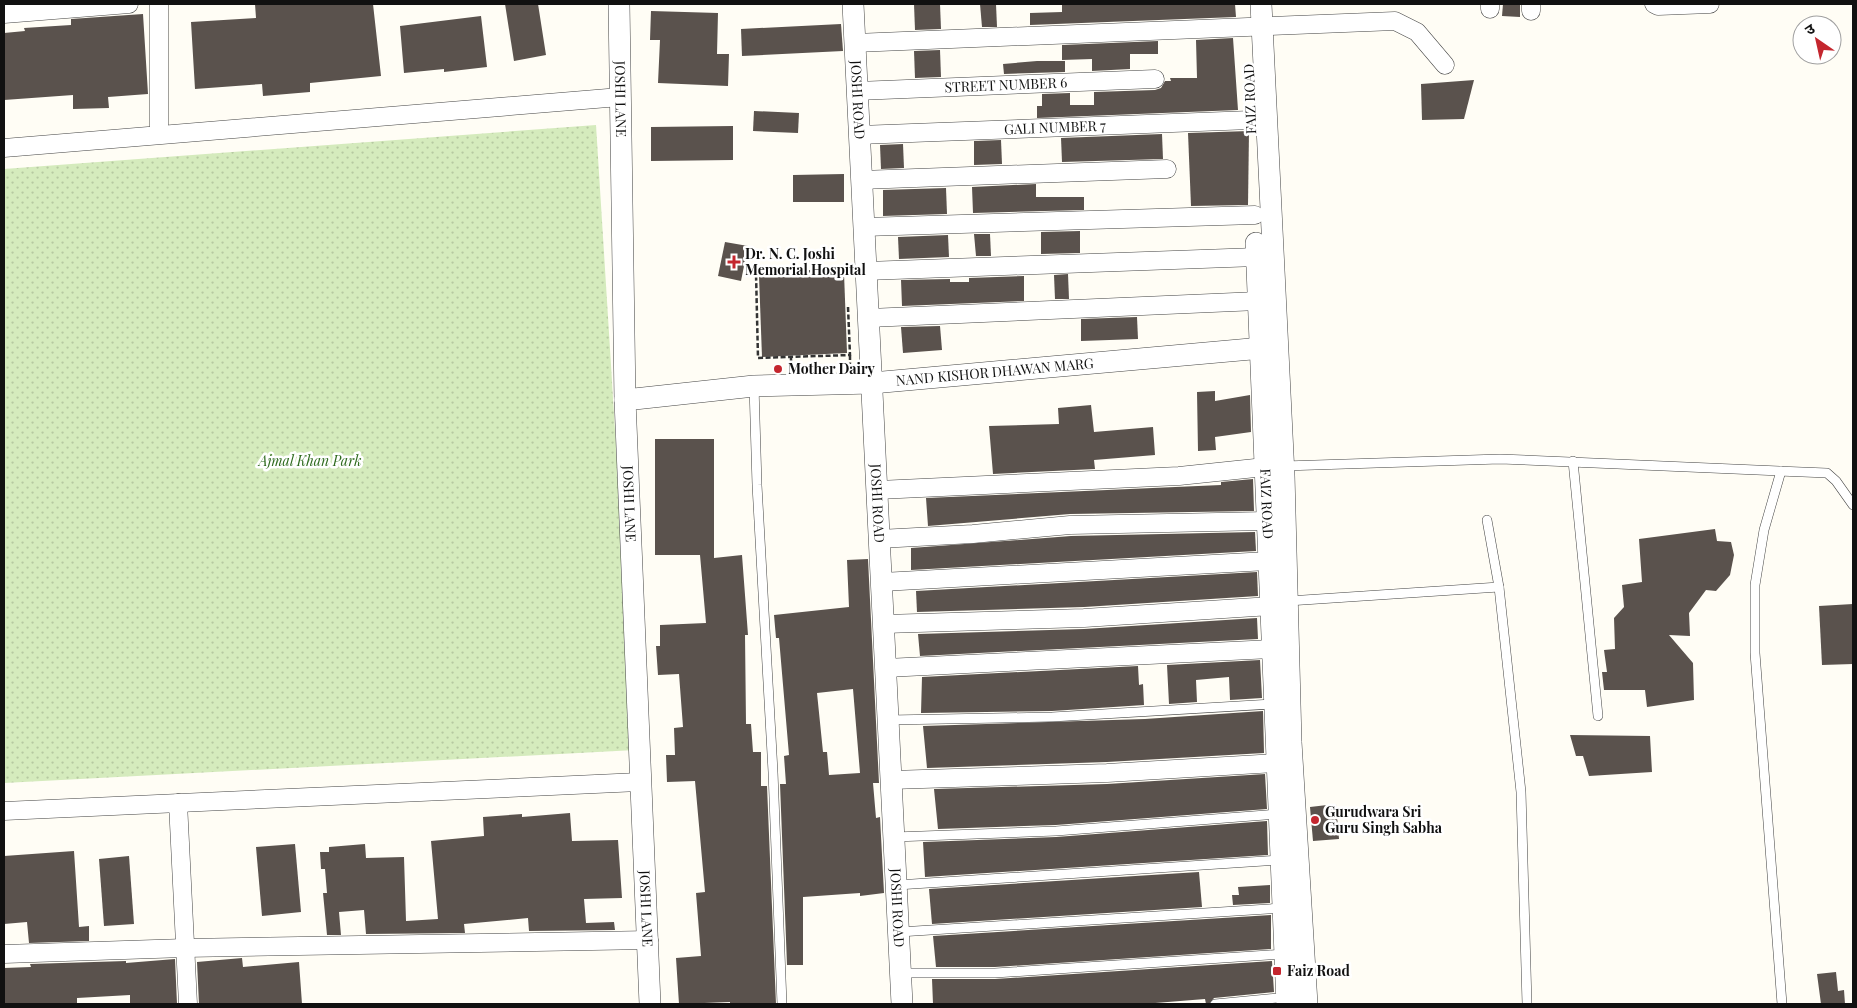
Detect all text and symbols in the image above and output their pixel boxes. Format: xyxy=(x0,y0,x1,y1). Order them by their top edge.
north arrow xyxy=(1792,15,1842,65)
text: उ xyxy=(1801,18,1819,39)
street label: JOSHI ROAD xyxy=(847,59,870,140)
street label: JOSHI LANE xyxy=(611,60,631,137)
street label: FAIZ ROAD xyxy=(1239,64,1260,134)
street label: STREET NUMBER 6 xyxy=(944,73,1068,96)
street label: GALI NUMBER 7 xyxy=(1004,116,1106,138)
place label: Dr. N. C. Joshi Memorial Hospital xyxy=(745,244,866,279)
marker: Dr. N. C. Joshi Memorial Hospital xyxy=(727,255,741,269)
street label: NAND KISHOR DHAWAN MARG xyxy=(895,353,1095,390)
place label: Mother Dairy xyxy=(788,359,876,378)
marker: Mother Dairy xyxy=(772,363,784,375)
park label: Ajmal Khan Park xyxy=(257,451,361,470)
street label: JOSHI ROAD xyxy=(866,462,889,543)
street label: JOSHI LANE xyxy=(619,464,641,542)
street label: FAIZ ROAD xyxy=(1256,468,1278,539)
place label: Gurudwara Sri Guru Singh Sabha xyxy=(1325,802,1443,837)
marker: Gurudwara Sri Guru Singh Sabha xyxy=(1309,814,1321,826)
street label: JOSHI ROAD xyxy=(886,867,909,948)
street label: JOSHI LANE xyxy=(635,869,658,947)
place label: Faiz Road xyxy=(1287,961,1350,980)
marker: Faiz Road xyxy=(1271,965,1283,977)

